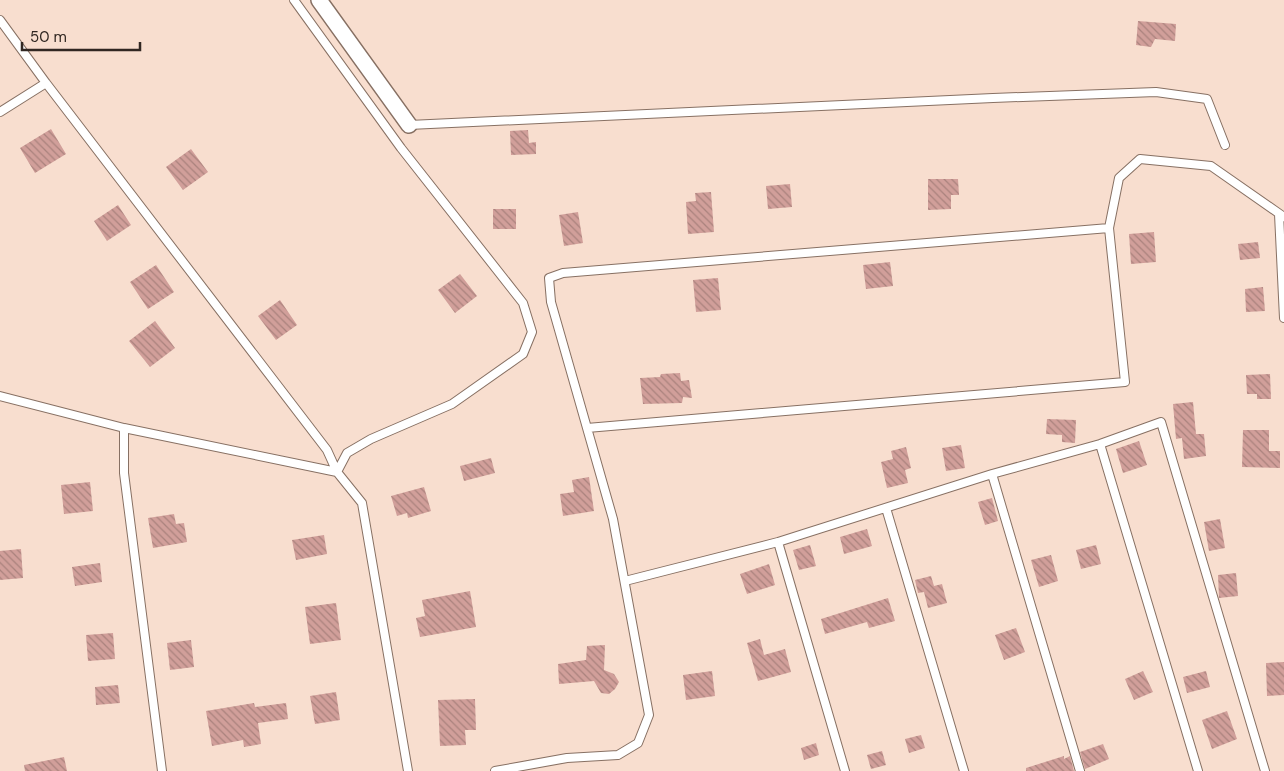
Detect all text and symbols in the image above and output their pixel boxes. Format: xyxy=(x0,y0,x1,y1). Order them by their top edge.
scale bar xyxy=(22,20,140,52)
text: 50 m xyxy=(30,27,67,47)

